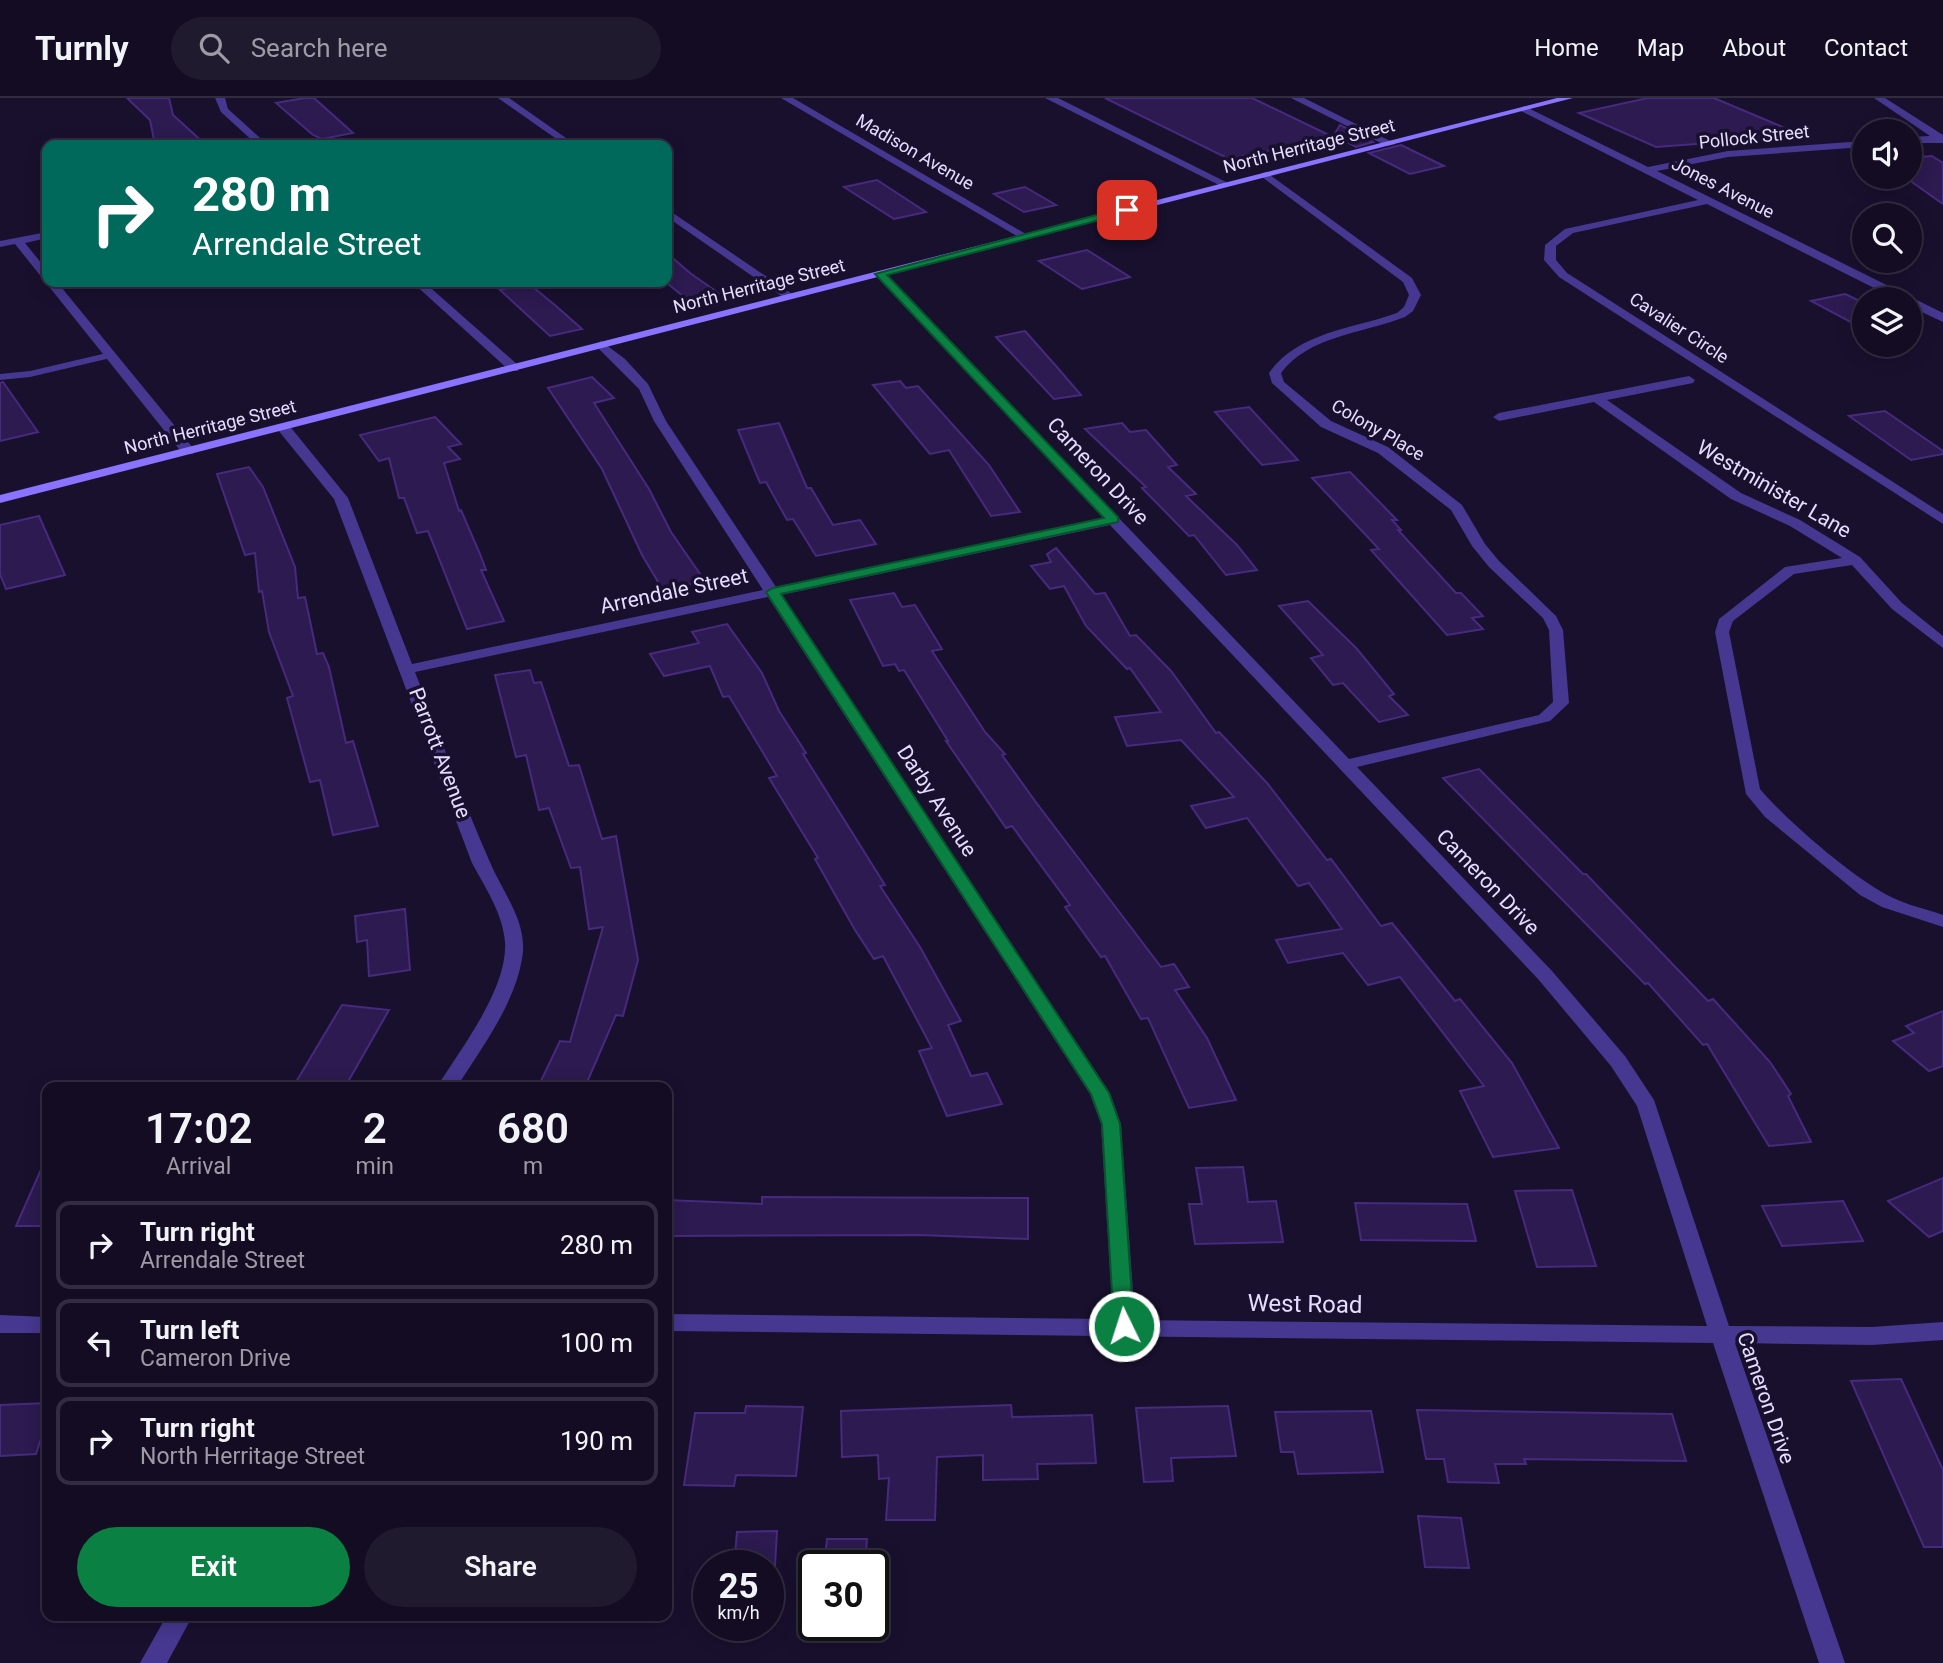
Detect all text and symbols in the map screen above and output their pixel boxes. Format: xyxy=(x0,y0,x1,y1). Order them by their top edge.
search box xyxy=(171,17,661,80)
text: Turnly xyxy=(35,29,129,68)
icon: search xyxy=(195,29,233,67)
text: Search here xyxy=(251,33,387,63)
text: Home xyxy=(1534,34,1599,62)
text: Map xyxy=(1637,34,1684,62)
text: About xyxy=(1722,34,1786,62)
text: Contact xyxy=(1824,34,1908,62)
street label: Madison Avenue xyxy=(852,109,978,194)
street label: North Herritage Street xyxy=(1221,114,1397,177)
map controls xyxy=(1852,119,1922,357)
button: sound xyxy=(1852,119,1922,189)
street label: Pollock Street xyxy=(1698,120,1810,153)
street label: Jones Avenue xyxy=(1668,153,1778,222)
text: 280 m xyxy=(192,166,331,223)
icon: right xyxy=(77,168,168,259)
pin xyxy=(1097,180,1157,240)
icon: arrive xyxy=(1108,191,1146,229)
button: search xyxy=(1852,203,1922,273)
text: Arrendale Street xyxy=(192,225,421,263)
street label: North Herritage Street xyxy=(671,254,847,317)
button: layers xyxy=(1852,287,1922,357)
street label: Cavalier Circle xyxy=(1626,288,1733,367)
street label: Colony Place xyxy=(1328,394,1429,465)
street label: North Herritage Street xyxy=(122,395,298,458)
street label: Cameron Drive xyxy=(1042,413,1154,529)
street label: Westminister Lane xyxy=(1693,435,1855,543)
street label: Arrendale Street xyxy=(598,564,750,618)
street label: Parrott Avenue xyxy=(404,684,476,822)
street label: Darby Avenue xyxy=(892,741,982,861)
street label: Cameron Drive xyxy=(1432,824,1544,940)
text: 17:02 xyxy=(145,1104,252,1153)
text: 2 xyxy=(363,1104,387,1153)
text: 680 xyxy=(497,1104,569,1153)
text: Arrival xyxy=(166,1153,231,1180)
text: min xyxy=(355,1153,394,1180)
text: m xyxy=(523,1153,543,1180)
text: Turn right xyxy=(140,1217,255,1247)
icon: right xyxy=(81,1226,119,1264)
text: 280 m xyxy=(560,1230,633,1260)
text: Arrendale Street xyxy=(140,1247,305,1274)
position arrow xyxy=(1087,1289,1161,1363)
street label: West Road xyxy=(1247,1289,1363,1319)
text: Turn left xyxy=(140,1315,239,1345)
icon: left xyxy=(81,1324,119,1362)
text: 100 m xyxy=(560,1328,633,1358)
street label: Cameron Drive xyxy=(1732,1329,1800,1467)
text: Cameron Drive xyxy=(140,1345,291,1372)
text: Turn right xyxy=(140,1413,255,1443)
icon: right xyxy=(81,1422,119,1460)
text: 190 m xyxy=(560,1426,633,1456)
text: North Herritage Street xyxy=(140,1443,365,1470)
button: Exit xyxy=(77,1527,350,1607)
button: Share xyxy=(364,1527,637,1607)
speed limit sign: 30 xyxy=(798,1550,889,1641)
text: 25 xyxy=(718,1566,759,1607)
text: km/h xyxy=(717,1602,760,1623)

